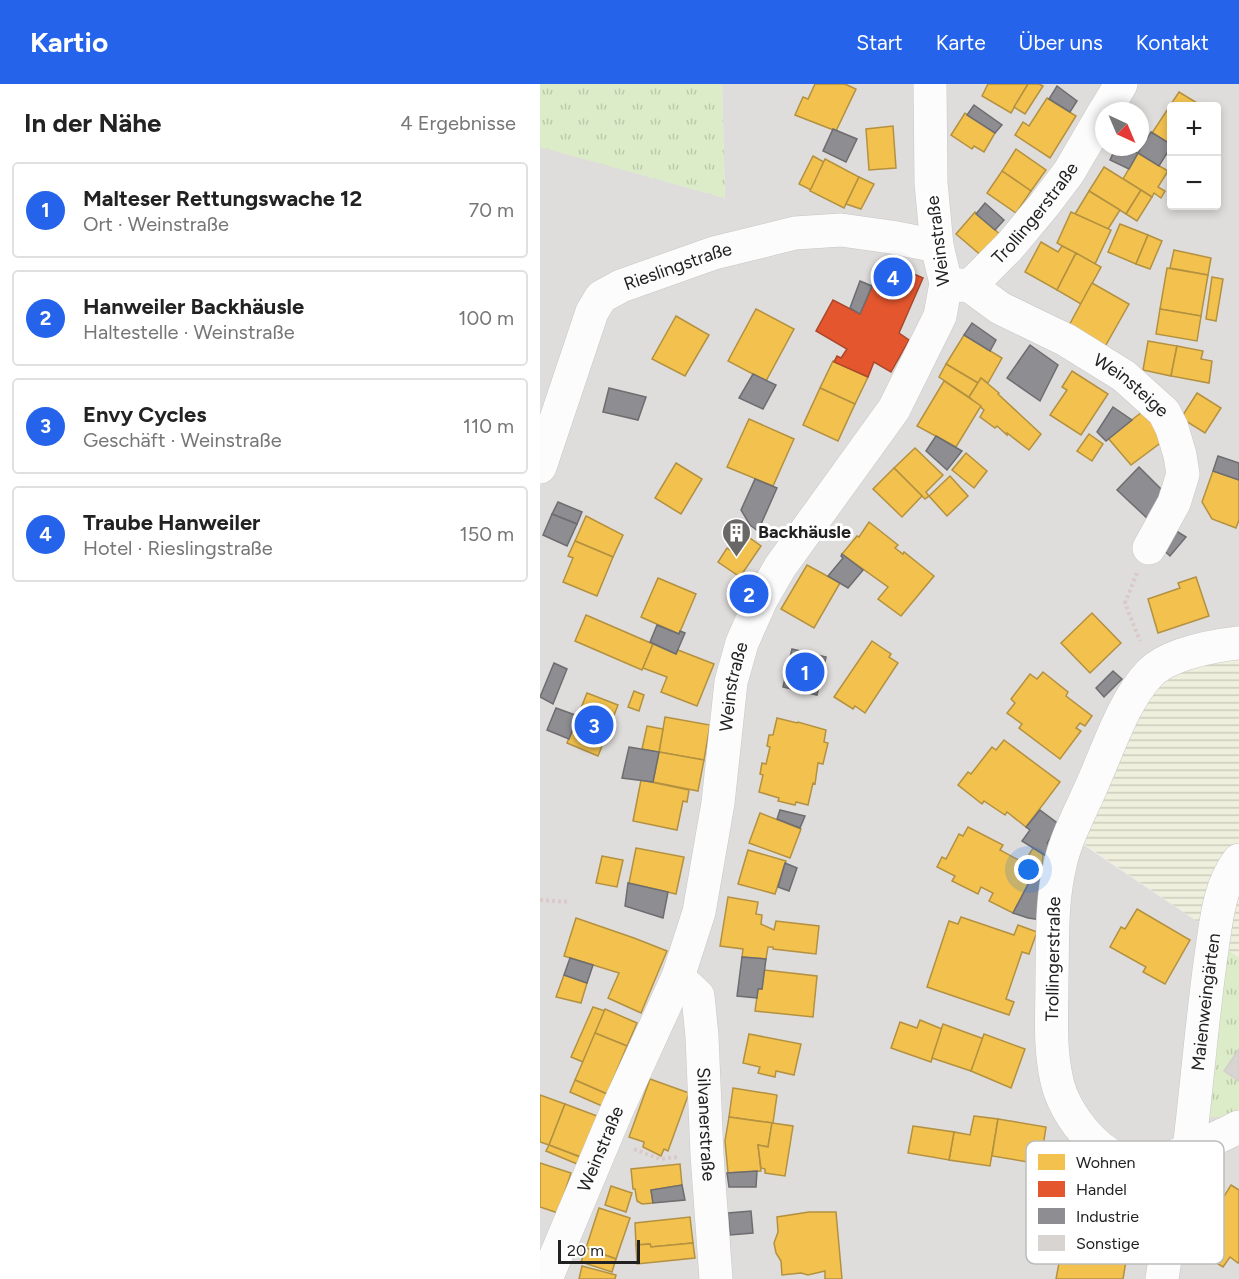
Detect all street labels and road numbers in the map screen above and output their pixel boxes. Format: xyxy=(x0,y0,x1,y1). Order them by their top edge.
street label: Trollingerstraße xyxy=(987,158,1083,269)
street label: Weinstraße xyxy=(922,194,954,288)
street label: Rieslingstraße xyxy=(621,238,734,295)
street label: Weinsteige xyxy=(1089,349,1173,422)
street label: Weinstraße xyxy=(715,639,753,733)
street label: Trollingerstraße xyxy=(1041,896,1065,1022)
street label: Maienweingärten xyxy=(1187,932,1225,1072)
street label: Silvanerstraße xyxy=(692,1067,720,1182)
street label: Weinstraße xyxy=(573,1103,628,1195)

